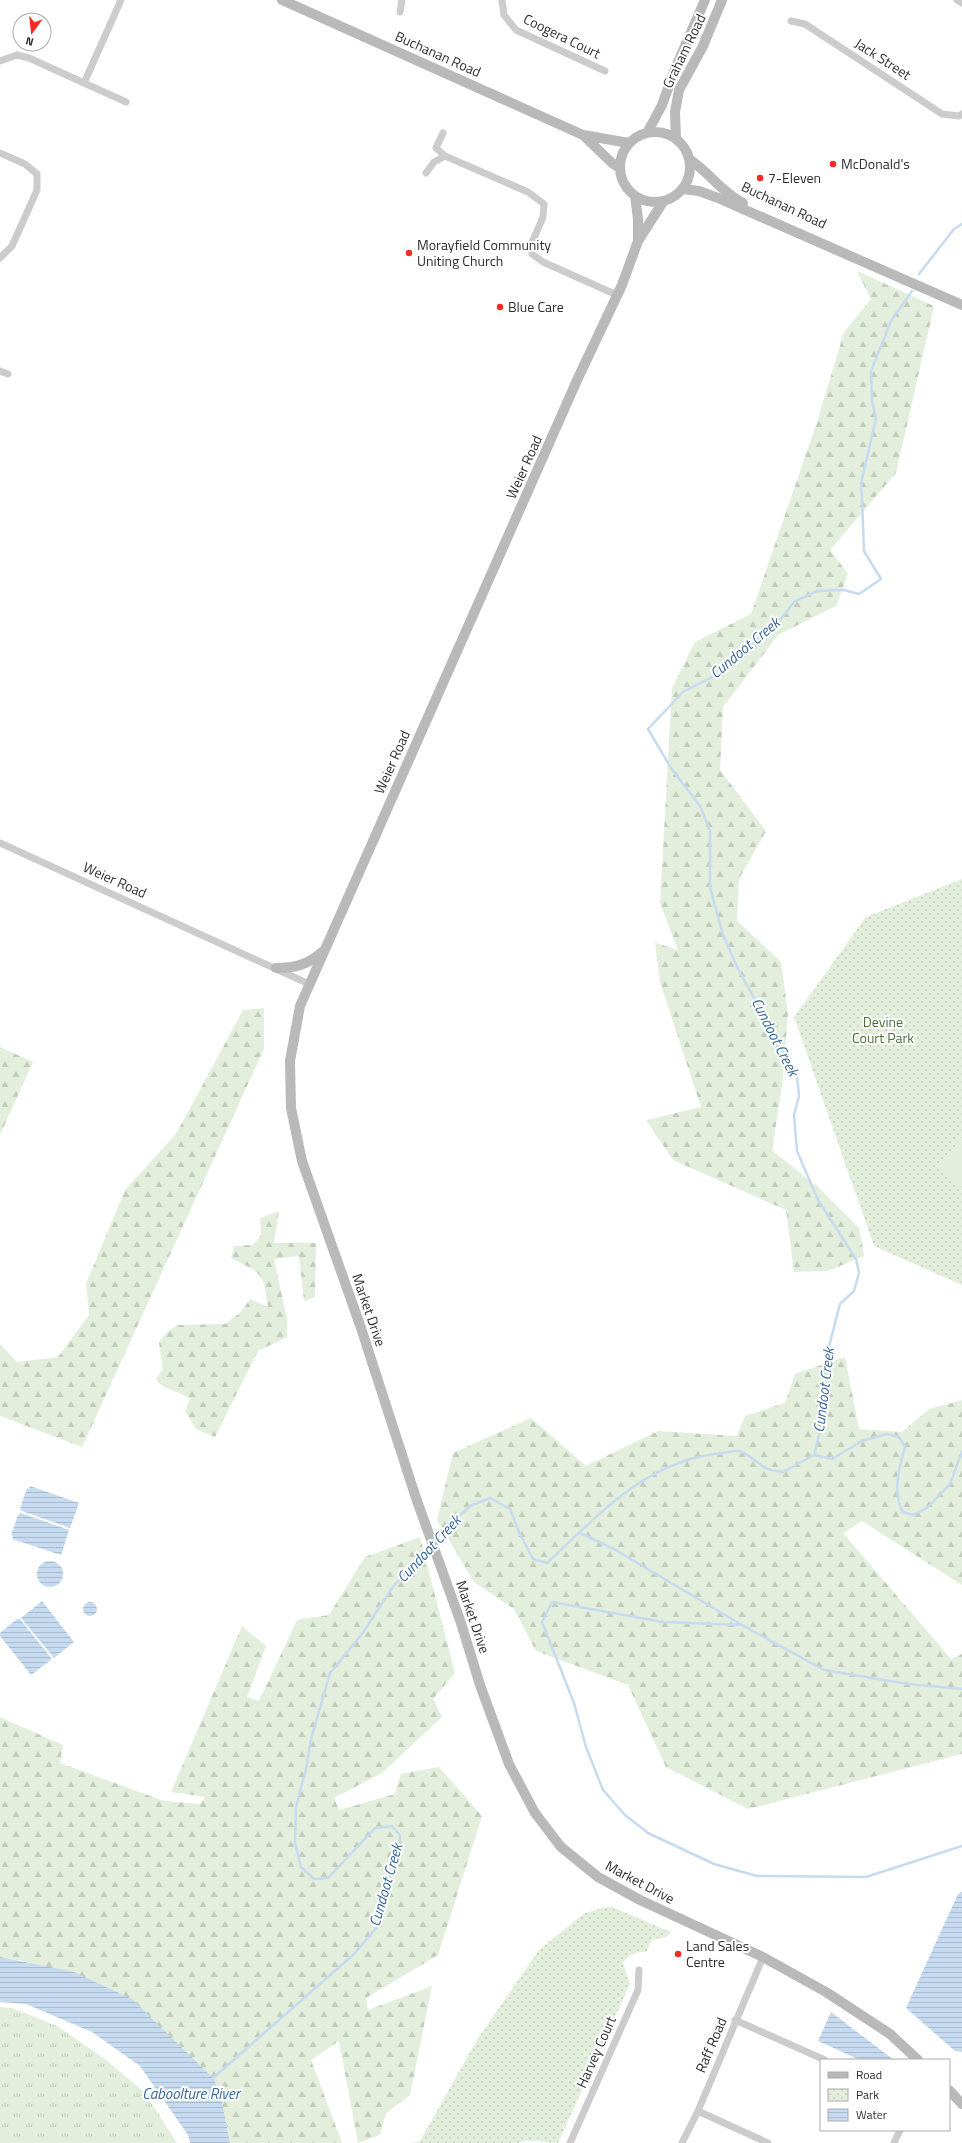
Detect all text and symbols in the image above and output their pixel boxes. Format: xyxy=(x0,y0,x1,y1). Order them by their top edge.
street label: Coogera Court xyxy=(520,8,604,63)
street label: Graham Road xyxy=(657,10,711,91)
north arrow xyxy=(12,12,52,52)
street label: Buchanan Road xyxy=(392,25,485,82)
text: N xyxy=(24,33,35,50)
street label: Jack Street xyxy=(851,33,915,85)
place label: McDonald's xyxy=(841,153,910,174)
marker: McDonald's xyxy=(828,159,838,169)
place label: 7-Eleven xyxy=(768,167,821,188)
marker: 7-Eleven xyxy=(755,173,765,183)
street label: Buchanan Road xyxy=(738,176,830,234)
place label: Morayfield Community Uniting Church xyxy=(417,234,551,271)
marker: Morayfield Community Uniting Church xyxy=(404,248,414,258)
place label: Blue Care xyxy=(508,296,564,317)
marker: Blue Care xyxy=(495,302,505,312)
street label: Weier Road xyxy=(500,432,547,502)
water label: Cundoot Creek xyxy=(705,610,787,684)
street label: Weier Road xyxy=(368,727,415,797)
street label: Weier Road xyxy=(80,856,150,903)
water label: Cundoot Creek xyxy=(746,994,806,1082)
park label: Devine Court Park xyxy=(852,1011,914,1048)
street label: Market Drive xyxy=(347,1271,392,1349)
water label: Cundoot Creek xyxy=(807,1344,840,1434)
water label: Cundoot Creek xyxy=(391,1508,468,1588)
street label: Market Drive xyxy=(451,1578,496,1656)
water label: Cundoot Creek xyxy=(363,1838,409,1929)
street label: Market Drive xyxy=(602,1854,679,1909)
place label: Land Sales Centre xyxy=(686,1935,749,1972)
marker: Land Sales Centre xyxy=(673,1949,683,1959)
street label: Harvey Court xyxy=(570,2012,621,2091)
street label: Raff Road xyxy=(689,2014,732,2076)
legend xyxy=(820,2059,950,2131)
text: Road xyxy=(856,2065,882,2084)
water label: Caboolture River xyxy=(142,2082,242,2105)
text: Park xyxy=(856,2085,879,2104)
text: Water xyxy=(856,2105,887,2124)

